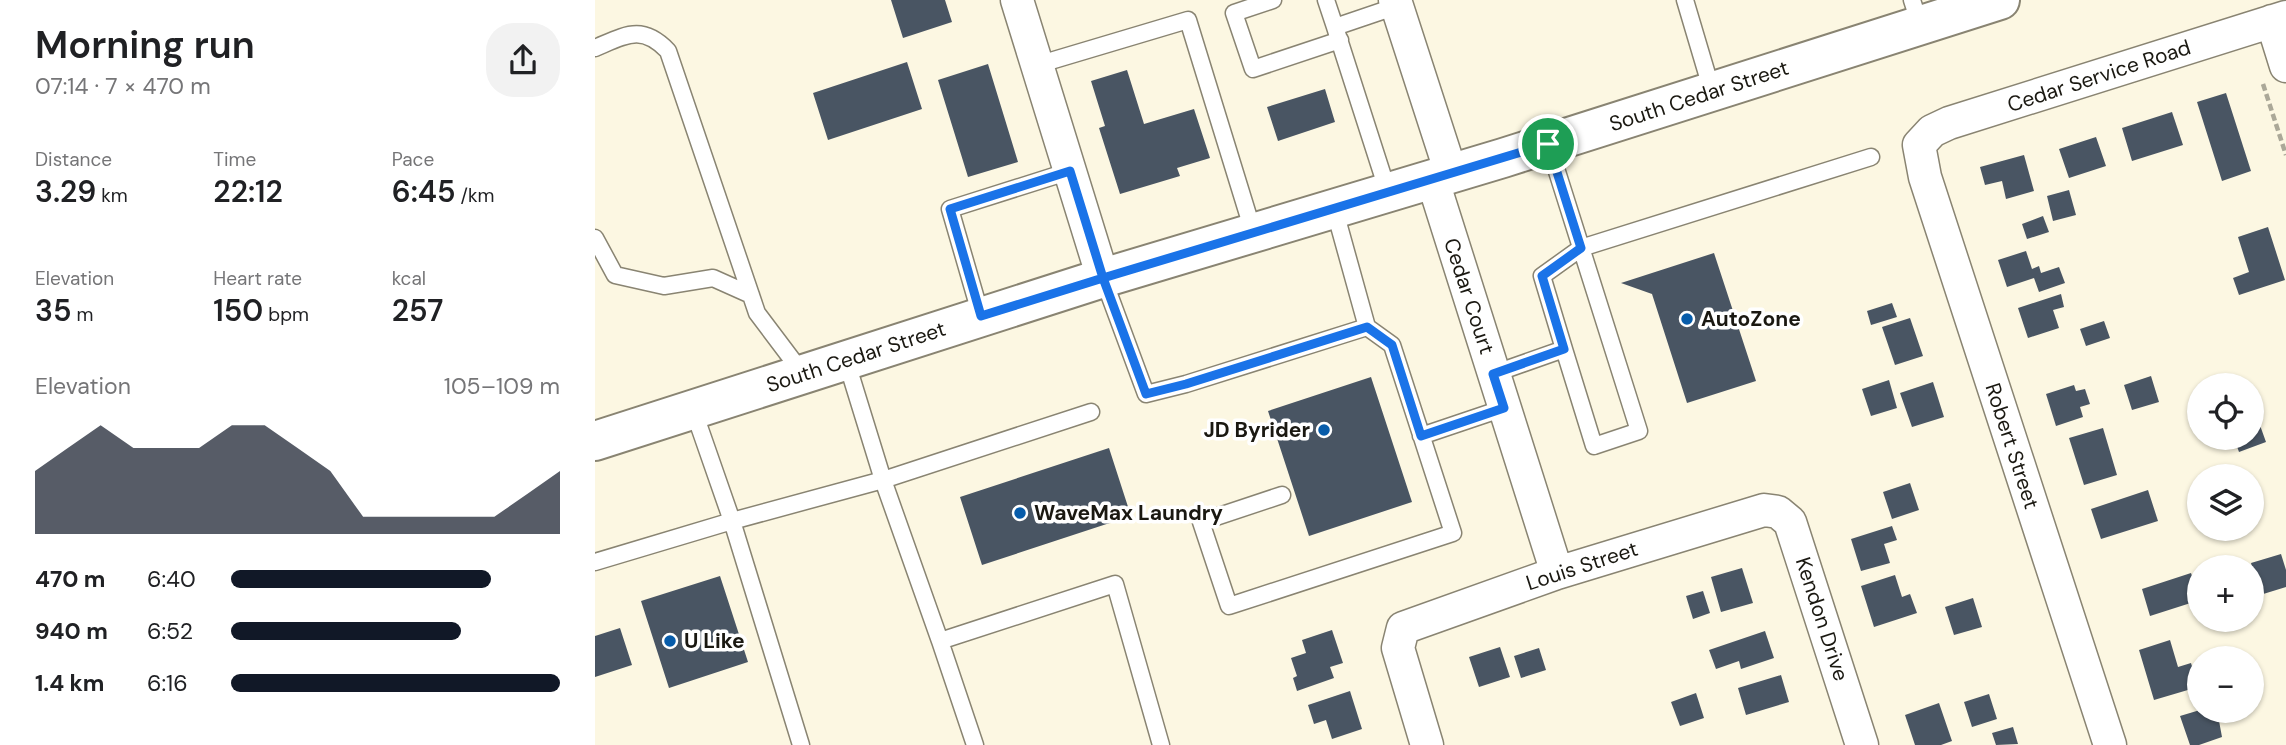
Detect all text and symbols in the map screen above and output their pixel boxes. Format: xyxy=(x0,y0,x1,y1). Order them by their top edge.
text: Morning run xyxy=(35,20,255,70)
button: share xyxy=(486,23,560,97)
street label: Cedar Service Road xyxy=(2004,33,2194,119)
street label: South Cedar Street xyxy=(1606,54,1792,138)
text: 07:14 · 7 × 470 m xyxy=(35,71,211,101)
pin xyxy=(1518,114,1578,174)
icon: arrive xyxy=(1529,125,1567,163)
text: Distance xyxy=(35,147,112,172)
text: Time xyxy=(213,147,256,172)
text: Pace xyxy=(392,147,434,172)
text: 3.29 xyxy=(35,172,96,211)
text: 22:12 xyxy=(213,172,283,211)
text: 6:45 xyxy=(392,172,456,211)
text: km xyxy=(96,183,128,208)
text: /km xyxy=(456,183,495,208)
street label: Cedar Court xyxy=(1437,234,1501,358)
text: Elevation xyxy=(35,266,114,291)
text: Heart rate xyxy=(213,266,302,291)
text: kcal xyxy=(392,266,426,291)
text: 35 xyxy=(35,291,72,330)
text: 150 xyxy=(213,291,263,330)
text: 257 xyxy=(392,291,443,330)
text: m xyxy=(72,302,94,327)
text: bpm xyxy=(263,302,309,327)
place label: AutoZone xyxy=(1701,305,1801,333)
marker: AutoZone xyxy=(1679,311,1695,327)
street label: South Cedar Street xyxy=(763,315,949,399)
text: Elevation xyxy=(35,371,131,401)
text: 105–109 m xyxy=(444,371,560,401)
map controls xyxy=(2187,373,2264,723)
button: locate xyxy=(2187,373,2264,450)
street label: Robert Street xyxy=(1979,380,2045,512)
place label: JD Byrider xyxy=(1203,416,1310,444)
marker: JD Byrider xyxy=(1316,422,1332,438)
button: layers xyxy=(2187,464,2264,541)
place label: WaveMax Laundry xyxy=(1034,499,1223,527)
marker: WaveMax Laundry xyxy=(1012,505,1028,521)
street label: Louis Street xyxy=(1523,535,1641,597)
street label: Kendon Drive xyxy=(1789,554,1855,685)
button: + xyxy=(2187,555,2264,632)
text: 470 m xyxy=(35,564,105,594)
text: 6:40 xyxy=(147,564,196,594)
text: 940 m xyxy=(35,616,108,646)
text: 6:52 xyxy=(147,616,193,646)
place label: U Like xyxy=(684,627,745,655)
marker: U Like xyxy=(662,633,678,649)
button: − xyxy=(2187,646,2264,723)
text: 1.4 km xyxy=(35,668,104,698)
text: 6:16 xyxy=(147,668,188,698)

